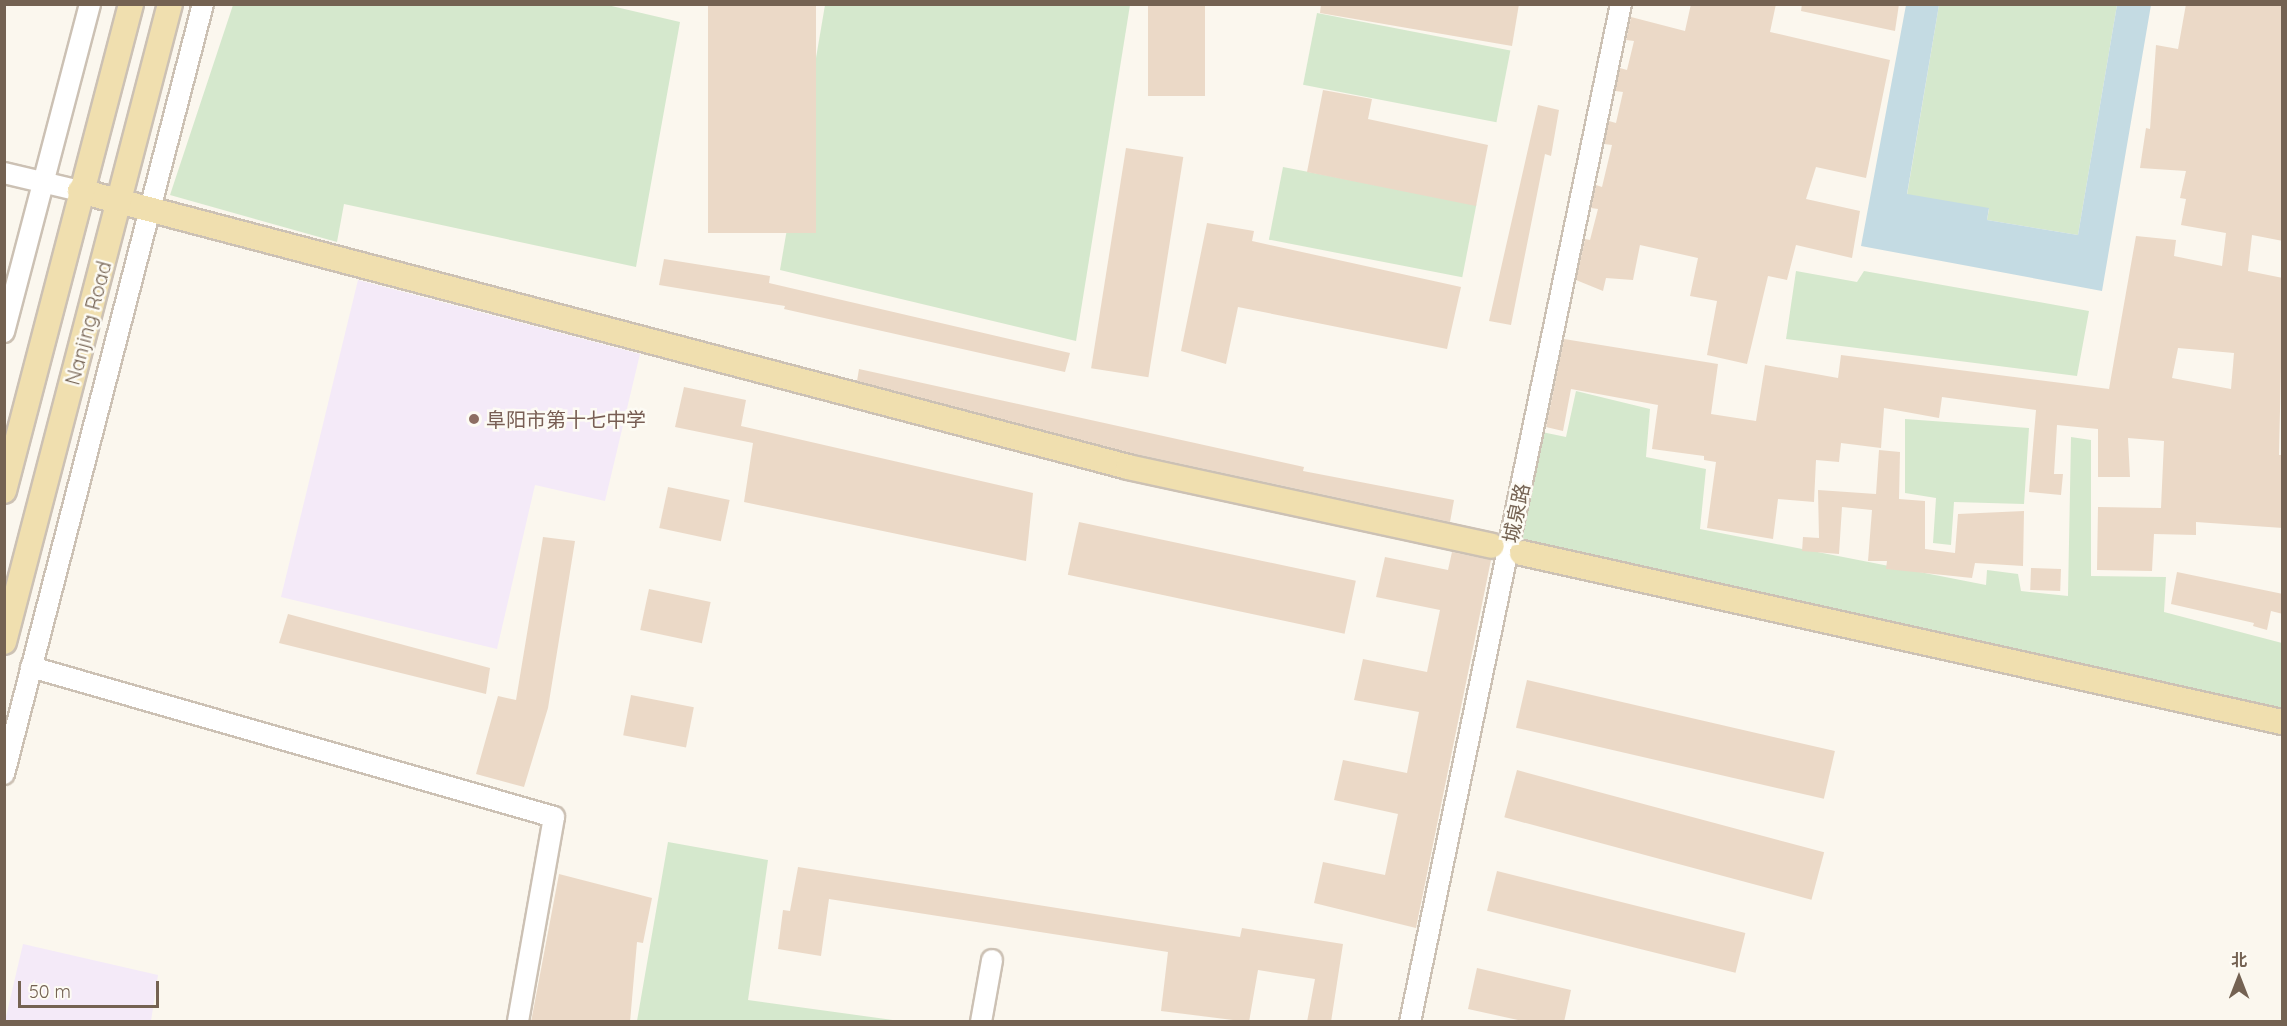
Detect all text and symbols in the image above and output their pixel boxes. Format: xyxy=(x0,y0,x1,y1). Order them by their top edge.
street label: Nanjing Road xyxy=(60,259,116,387)
place label: 阜阳市第十七中学 xyxy=(486,407,646,431)
marker: 阜阳市第十七中学 xyxy=(467,412,481,426)
street label: 城泉路 xyxy=(1498,481,1534,545)
north arrow xyxy=(2209,948,2269,1008)
text: 北 xyxy=(2231,950,2247,970)
scale bar xyxy=(21,969,162,1007)
text: 50 m xyxy=(29,980,71,1003)

